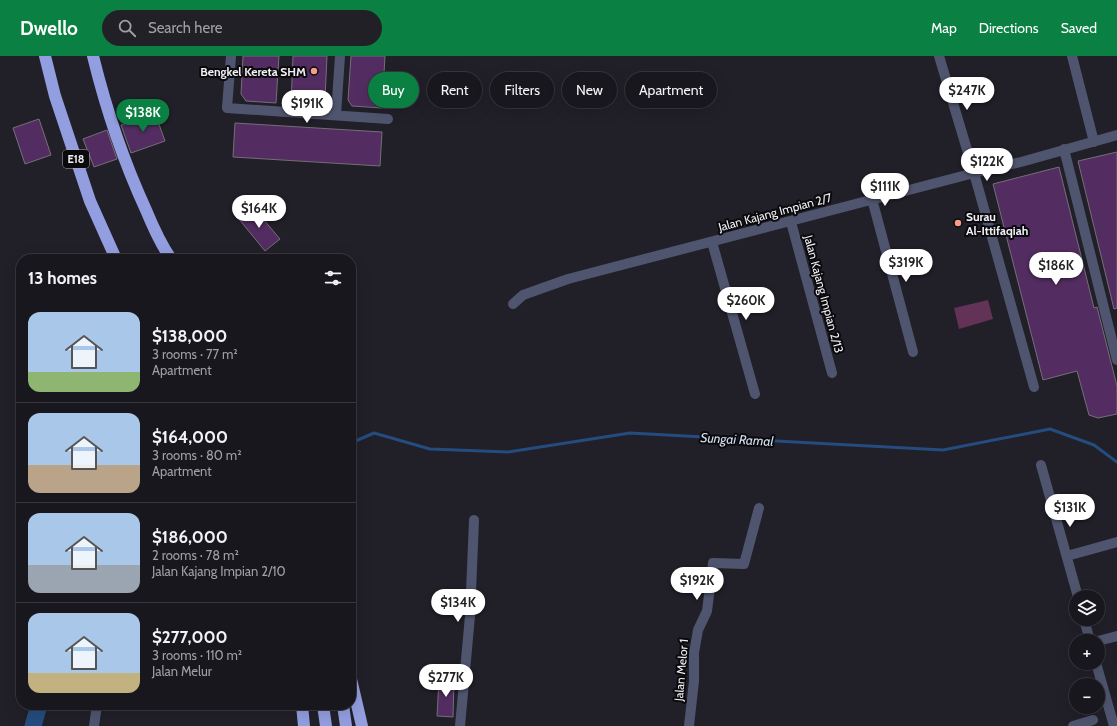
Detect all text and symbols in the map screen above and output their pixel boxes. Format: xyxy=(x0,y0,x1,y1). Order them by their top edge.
search box xyxy=(102,10,382,46)
text: Dwello xyxy=(20,17,78,40)
icon: search xyxy=(116,17,138,39)
text: Search here xyxy=(148,19,222,37)
text: Map xyxy=(931,19,957,37)
text: Directions xyxy=(979,19,1039,37)
text: Saved xyxy=(1061,19,1097,37)
place label: Bengkel Kereta SHM xyxy=(200,64,306,79)
marker: Bengkel Kereta SHM xyxy=(309,66,319,76)
chip: Buy xyxy=(368,72,419,108)
chip: Rent xyxy=(427,72,482,108)
chip: Filters xyxy=(490,72,554,108)
chip: New xyxy=(562,72,617,108)
chip: Apartment xyxy=(625,72,717,108)
pin: $247K xyxy=(939,77,995,111)
text: $247K xyxy=(948,82,986,98)
pin: $191K xyxy=(279,90,335,124)
text: $191K xyxy=(291,95,323,111)
pin: $138K xyxy=(115,99,171,133)
text: $138K xyxy=(125,104,161,120)
pin: $122K xyxy=(959,148,1015,182)
road number: E18 xyxy=(63,150,89,168)
text: $122K xyxy=(970,153,1004,169)
pin: $111K xyxy=(857,173,913,207)
text: $111K xyxy=(870,178,900,194)
street label: Jalan Kajang Impian 2/7 xyxy=(716,190,833,235)
pin: $164K xyxy=(231,195,287,229)
text: $164K xyxy=(241,200,277,216)
place label: Surau Al-Ittifaqiah xyxy=(966,209,1028,238)
marker: Surau Al-Ittifaqiah xyxy=(953,218,963,228)
street label: Jalan Kajang Impian 2/13 xyxy=(801,232,847,355)
pin: $319K xyxy=(878,249,934,283)
pin: $186K xyxy=(1028,252,1084,286)
text: $319K xyxy=(889,254,923,270)
text: $186K xyxy=(1038,257,1074,273)
icon: filters xyxy=(322,267,344,289)
text: 13 homes xyxy=(28,268,97,288)
pin: $260K xyxy=(718,287,774,321)
text: $260K xyxy=(726,292,766,308)
text: $138,000 xyxy=(152,326,227,346)
icon: home xyxy=(60,328,108,376)
text: 3 rooms · 77 m² xyxy=(152,346,238,362)
text: Apartment xyxy=(152,362,212,378)
text: $164,000 xyxy=(152,427,228,447)
icon: home xyxy=(60,429,108,477)
water label: Sungai Ramal xyxy=(700,429,774,449)
text: 3 rooms · 80 m² xyxy=(152,447,242,463)
text: Apartment xyxy=(152,463,212,479)
pin: $131K xyxy=(1042,494,1098,528)
text: $131K xyxy=(1054,499,1086,515)
text: $186,000 xyxy=(152,527,228,547)
icon: home xyxy=(60,529,108,577)
text: 2 rooms · 78 m² xyxy=(152,547,239,563)
text: Jalan Kajang Impian 2/10 xyxy=(152,563,286,579)
pin: $192K xyxy=(669,567,725,601)
text: $192K xyxy=(680,572,714,588)
pin: $134K xyxy=(430,589,486,623)
map controls xyxy=(1069,590,1105,714)
button: layers xyxy=(1069,590,1105,626)
text: $134K xyxy=(440,594,476,610)
text: $277,000 xyxy=(152,627,227,647)
icon: home xyxy=(60,629,108,677)
button: + xyxy=(1069,634,1105,670)
street label: Jalan Melor 1 xyxy=(671,638,691,703)
text: 3 rooms · 110 m² xyxy=(152,647,242,663)
text: Jalan Melur xyxy=(152,663,212,679)
pin: $277K xyxy=(418,664,474,698)
text: $277K xyxy=(428,669,464,685)
button: − xyxy=(1069,678,1105,714)

